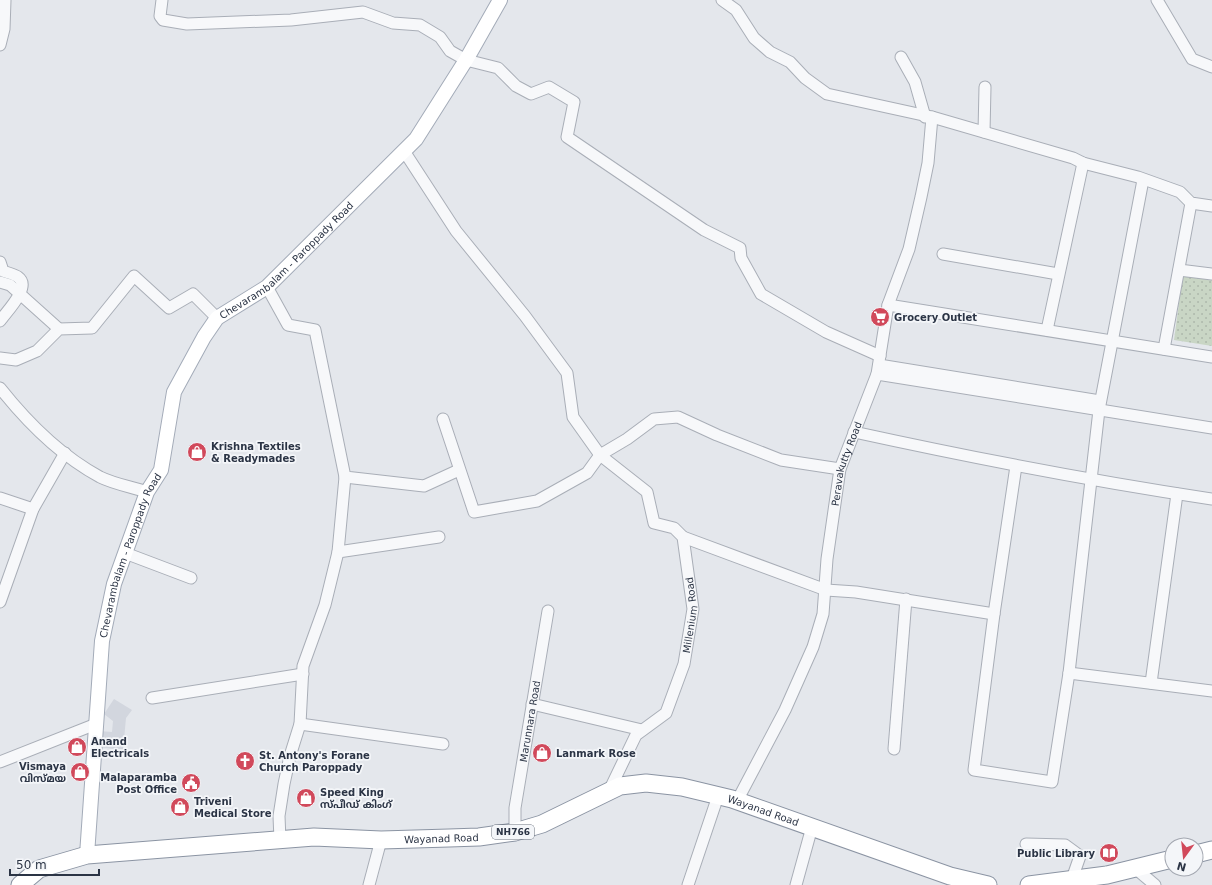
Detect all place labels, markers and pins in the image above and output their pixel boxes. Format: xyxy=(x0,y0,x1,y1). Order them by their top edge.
supermarket icon: Grocery Outlet xyxy=(869,306,891,328)
place label: Grocery Outlet xyxy=(894,312,977,323)
shop icon: Krishna Textiles & Readymades xyxy=(186,441,208,463)
place label: Krishna Textiles & Readymades xyxy=(211,441,301,464)
shop icon: Anand Electricals xyxy=(66,736,88,758)
place label: Anand Electricals xyxy=(91,736,149,759)
shop icon: Lanmark Rose xyxy=(531,742,553,764)
place label: Lanmark Rose xyxy=(556,748,636,759)
church icon: St. Antony's Forane Church Paroppady xyxy=(234,750,256,772)
place label: St. Antony's Forane Church Paroppady xyxy=(259,750,370,773)
place label: Vismaya വിസ്മയ xyxy=(19,761,67,784)
shop icon: Vismaya വിസ്മയ xyxy=(69,761,91,783)
place label: Malaparamba Post Office xyxy=(100,772,177,795)
public building icon: Malaparamba Post Office xyxy=(180,772,202,794)
shop icon: Speed King സ്പീഡ് കിംഗ് xyxy=(295,787,317,809)
place label: Speed King സ്പീഡ് കിംഗ് xyxy=(320,787,393,810)
shop icon: Triveni Medical Store xyxy=(169,796,191,818)
place label: Triveni Medical Store xyxy=(194,796,272,819)
library icon: Public Library xyxy=(1098,842,1120,864)
place label: Public Library xyxy=(1017,848,1095,859)

